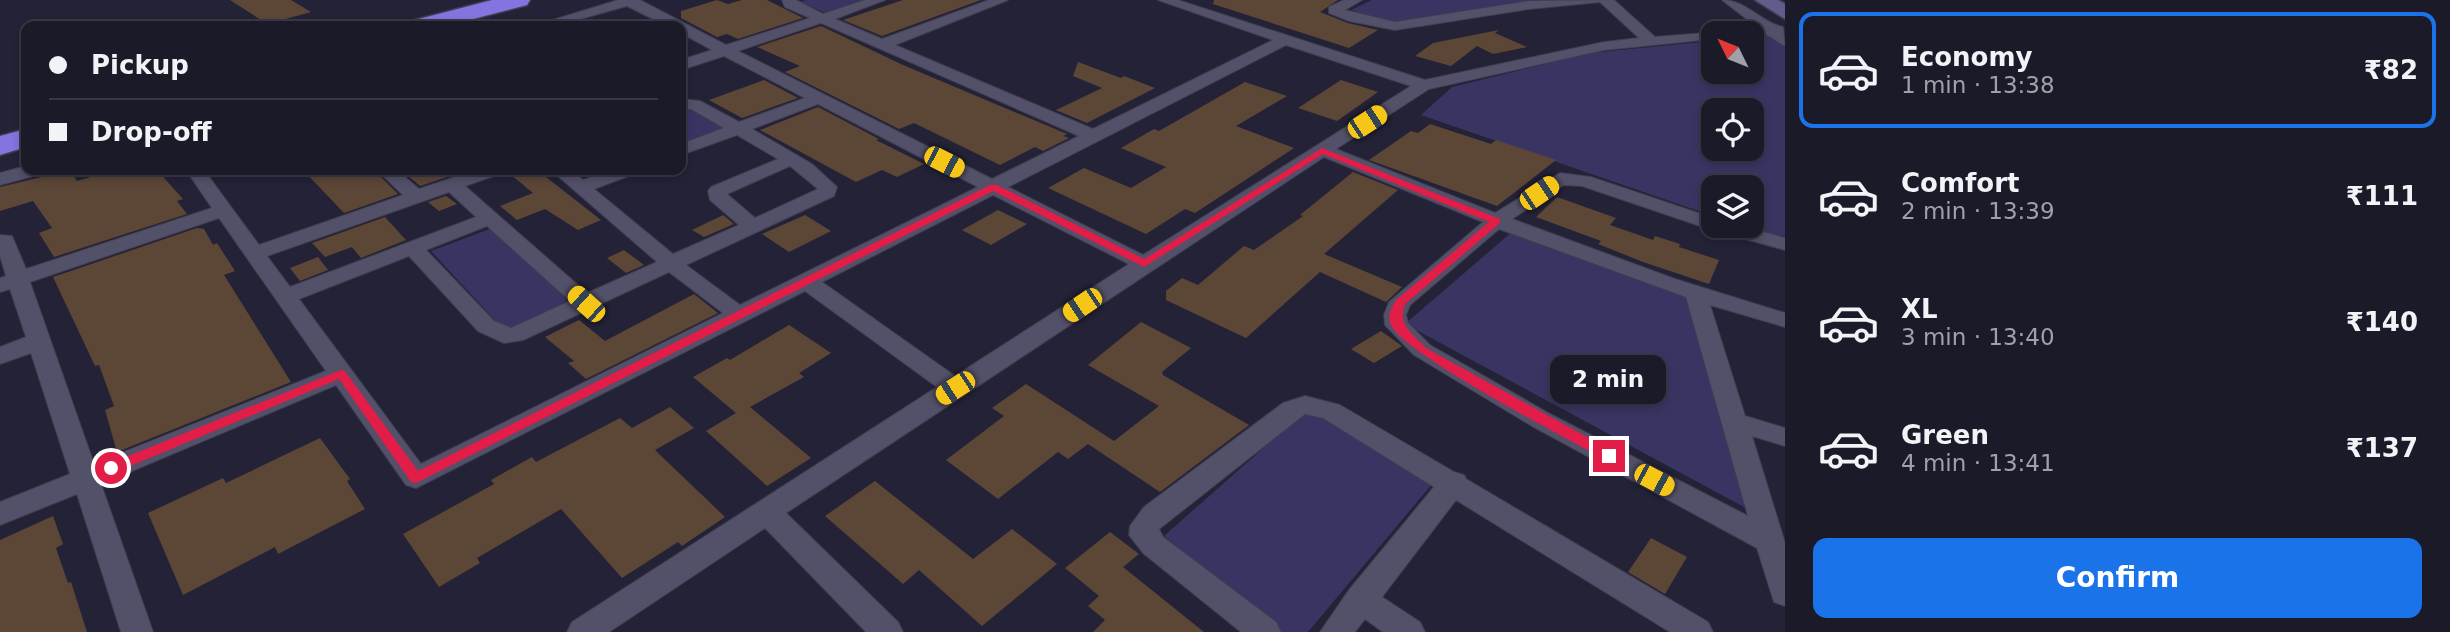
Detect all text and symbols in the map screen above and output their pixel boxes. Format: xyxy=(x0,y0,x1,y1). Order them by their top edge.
north arrow xyxy=(1701,21,1764,84)
map controls xyxy=(1701,21,1764,238)
icon: car xyxy=(1817,39,1880,102)
text: Economy xyxy=(1901,42,2032,72)
text: Pickup xyxy=(91,50,189,80)
text: ₹82 xyxy=(2364,55,2418,85)
text: 1 min · 13:38 xyxy=(1901,72,2055,98)
button: locate xyxy=(1701,98,1764,161)
car xyxy=(1344,102,1391,142)
text: Drop-off xyxy=(91,117,212,147)
car xyxy=(921,143,968,181)
icon: car xyxy=(1817,165,1880,228)
text: Comfort xyxy=(1901,168,2019,198)
car xyxy=(1516,173,1563,213)
button: layers xyxy=(1701,175,1764,238)
text: ₹111 xyxy=(2346,181,2418,211)
text: 2 min · 13:39 xyxy=(1901,198,2055,224)
car xyxy=(564,282,609,326)
car xyxy=(1059,285,1106,325)
icon: car xyxy=(1817,291,1880,354)
text: XL xyxy=(1901,294,1938,324)
text: ₹140 xyxy=(2346,307,2418,337)
text: 3 min · 13:40 xyxy=(1901,324,2055,350)
callout: 2 min xyxy=(1551,354,1667,404)
text: 2 min xyxy=(1572,366,1644,392)
car xyxy=(932,368,979,408)
icon: car xyxy=(1817,417,1880,480)
text: Green xyxy=(1901,420,1989,450)
text: ₹137 xyxy=(2346,433,2418,463)
route end xyxy=(1593,440,1625,472)
text: 4 min · 13:41 xyxy=(1901,450,2055,476)
route start xyxy=(95,452,127,484)
car xyxy=(1631,461,1678,499)
button: Confirm xyxy=(1813,538,2422,618)

